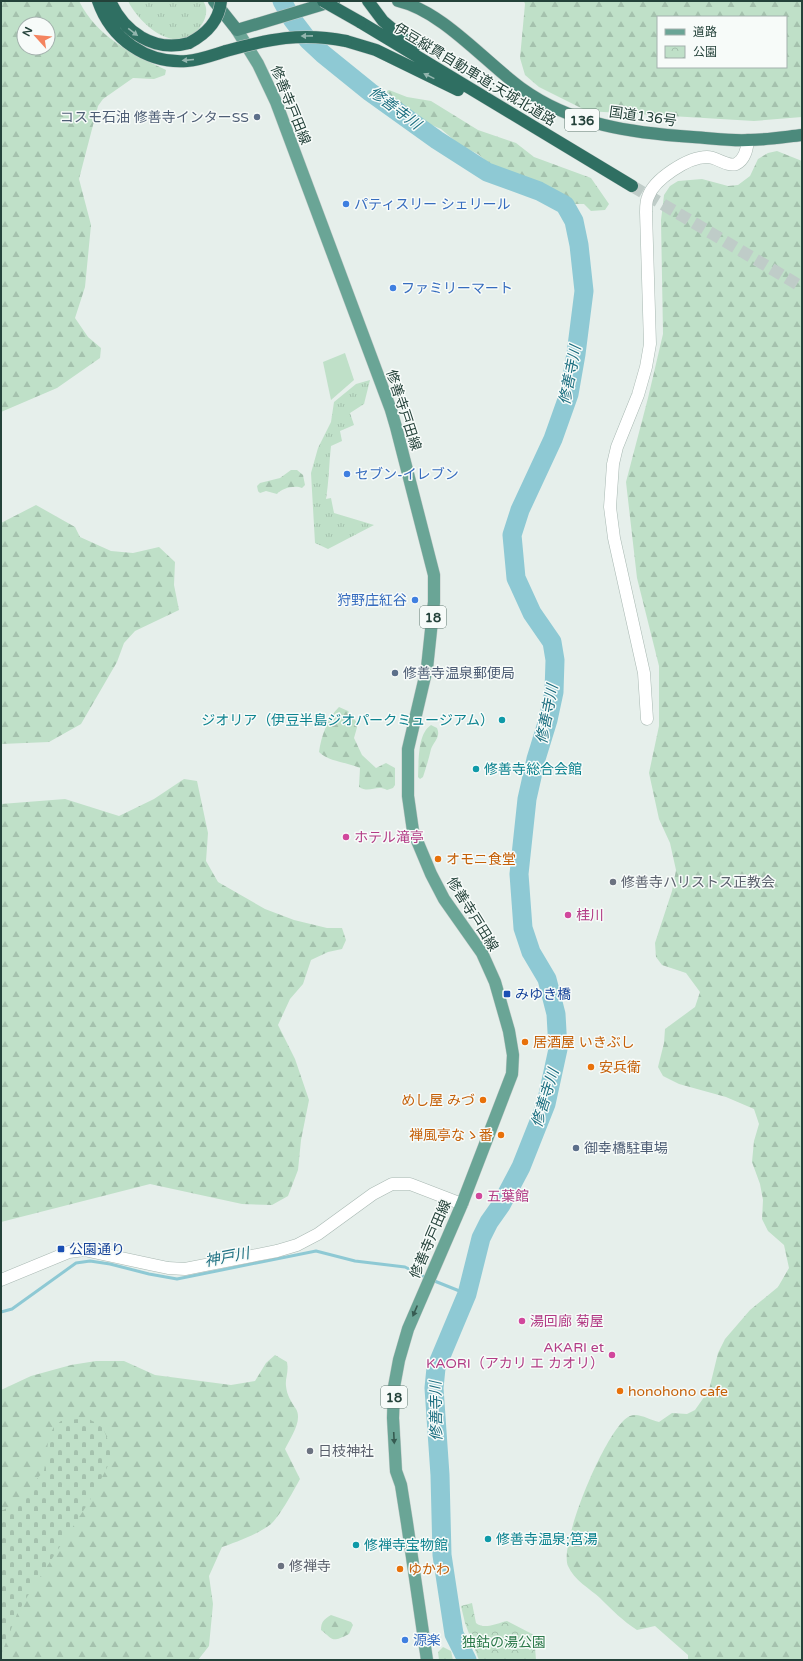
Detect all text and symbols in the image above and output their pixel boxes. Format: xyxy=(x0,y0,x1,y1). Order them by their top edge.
north arrow xyxy=(16,16,56,56)
legend xyxy=(657,16,787,68)
street label: 伊豆縦貫自動車道;天城北道路 xyxy=(391,19,559,130)
text: N xyxy=(20,25,35,39)
text: 道路 xyxy=(693,25,717,39)
one-way arrow xyxy=(127,28,138,36)
one-way arrow xyxy=(300,33,313,39)
text: 公園 xyxy=(693,45,717,59)
one-way arrow xyxy=(182,57,194,64)
street label: 修善寺戸田線 xyxy=(267,63,314,147)
one-way arrow xyxy=(423,73,435,79)
water label: 修善寺川 xyxy=(366,83,426,134)
street label: 国道136号 xyxy=(608,103,678,130)
place label: コスモ石油 修善寺インターSS xyxy=(60,109,249,126)
road number: 136 xyxy=(565,109,599,131)
marker: コスモ石油 修善寺インターSS xyxy=(252,112,262,122)
place label: パティスリー シェリール xyxy=(354,196,511,213)
marker: パティスリー シェリール xyxy=(341,199,351,209)
place label: ファミリーマート xyxy=(401,280,513,297)
marker: ファミリーマート xyxy=(388,283,398,293)
water label: 修善寺川 xyxy=(555,342,585,406)
street label: 修善寺戸田線 xyxy=(382,368,425,453)
place label: セブン-イレブン xyxy=(355,466,459,483)
marker: セブン-イレブン xyxy=(342,469,352,479)
place label: 狩野庄紅谷 xyxy=(337,592,407,609)
marker: 狩野庄紅谷 xyxy=(410,595,420,605)
road number: 18 xyxy=(420,606,446,628)
place label: 修善寺温泉郵便局 xyxy=(403,665,515,682)
marker: 修善寺温泉郵便局 xyxy=(390,668,400,678)
water label: 修善寺川 xyxy=(532,681,562,745)
place label: ジオリア（伊豆半島ジオパークミュージアム） xyxy=(201,712,494,729)
marker: ジオリア（伊豆半島ジオパークミュージアム） xyxy=(497,715,507,725)
place label: 修善寺総合会館 xyxy=(484,761,582,778)
marker: 修善寺総合会館 xyxy=(471,764,481,774)
place label: ホテル滝亭 xyxy=(354,829,424,846)
marker: ホテル滝亭 xyxy=(341,832,351,842)
place label: オモニ食堂 xyxy=(446,851,516,868)
marker: オモニ食堂 xyxy=(433,854,443,864)
street label: 修善寺戸田線 xyxy=(443,874,502,954)
place label: 修善寺ハリストス正教会 xyxy=(621,874,775,891)
marker: 修善寺ハリストス正教会 xyxy=(608,877,618,887)
place label: 桂川 xyxy=(576,907,604,924)
marker: 桂川 xyxy=(563,910,573,920)
place label: みゆき橋 xyxy=(515,986,571,1003)
marker: みゆき橋 xyxy=(502,989,512,999)
place label: 居酒屋 いきぶし xyxy=(533,1034,635,1051)
marker: 居酒屋 いきぶし xyxy=(520,1037,530,1047)
place label: 安兵衛 xyxy=(599,1059,641,1076)
marker: 安兵衛 xyxy=(586,1062,596,1072)
water label: 修善寺川 xyxy=(528,1065,563,1129)
place label: めし屋 みづ xyxy=(401,1092,475,1109)
marker: めし屋 みづ xyxy=(478,1095,488,1105)
place label: 禅風亭なゝ番 xyxy=(409,1127,493,1144)
marker: 禅風亭なゝ番 xyxy=(496,1130,506,1140)
place label: 御幸橋駐車場 xyxy=(584,1140,668,1157)
marker: 御幸橋駐車場 xyxy=(571,1143,581,1153)
place label: 五葉館 xyxy=(487,1188,529,1205)
marker: 五葉館 xyxy=(474,1191,484,1201)
street label: 修善寺戸田線 xyxy=(406,1197,455,1281)
place label: 公園通り xyxy=(69,1241,125,1258)
water label: 神戸川 xyxy=(203,1243,253,1270)
marker: 公園通り xyxy=(56,1244,66,1254)
one-way arrow xyxy=(412,1306,418,1318)
place label: 湯回廊 菊屋 xyxy=(530,1313,604,1330)
marker: 湯回廊 菊屋 xyxy=(517,1316,527,1326)
place label: AKARI et KAORI（アカリ エ カオリ） xyxy=(426,1339,605,1372)
marker: AKARI et KAORI（アカリ エ カオリ） xyxy=(607,1350,617,1360)
water label: 修善寺川 xyxy=(426,1379,446,1441)
place label: honohono cafe xyxy=(628,1383,728,1400)
road number: 18 xyxy=(381,1386,407,1408)
marker: honohono cafe xyxy=(615,1386,625,1396)
one-way arrow xyxy=(391,1432,397,1445)
place label: 日枝神社 xyxy=(318,1443,374,1460)
marker: 日枝神社 xyxy=(305,1446,315,1456)
place label: 修善寺温泉;筥湯 xyxy=(496,1531,598,1548)
marker: 修善寺温泉;筥湯 xyxy=(483,1534,493,1544)
place label: 修禅寺宝物館 xyxy=(364,1537,448,1554)
marker: 修禅寺宝物館 xyxy=(351,1540,361,1550)
place label: 修禅寺 xyxy=(289,1558,331,1575)
marker: 修禅寺 xyxy=(276,1561,286,1571)
place label: ゆかわ xyxy=(408,1561,450,1578)
marker: ゆかわ xyxy=(395,1564,405,1574)
place label: 源楽 xyxy=(413,1632,441,1649)
park label: 独鈷の湯公園 xyxy=(462,1634,546,1651)
marker: 源楽 xyxy=(400,1635,410,1645)

